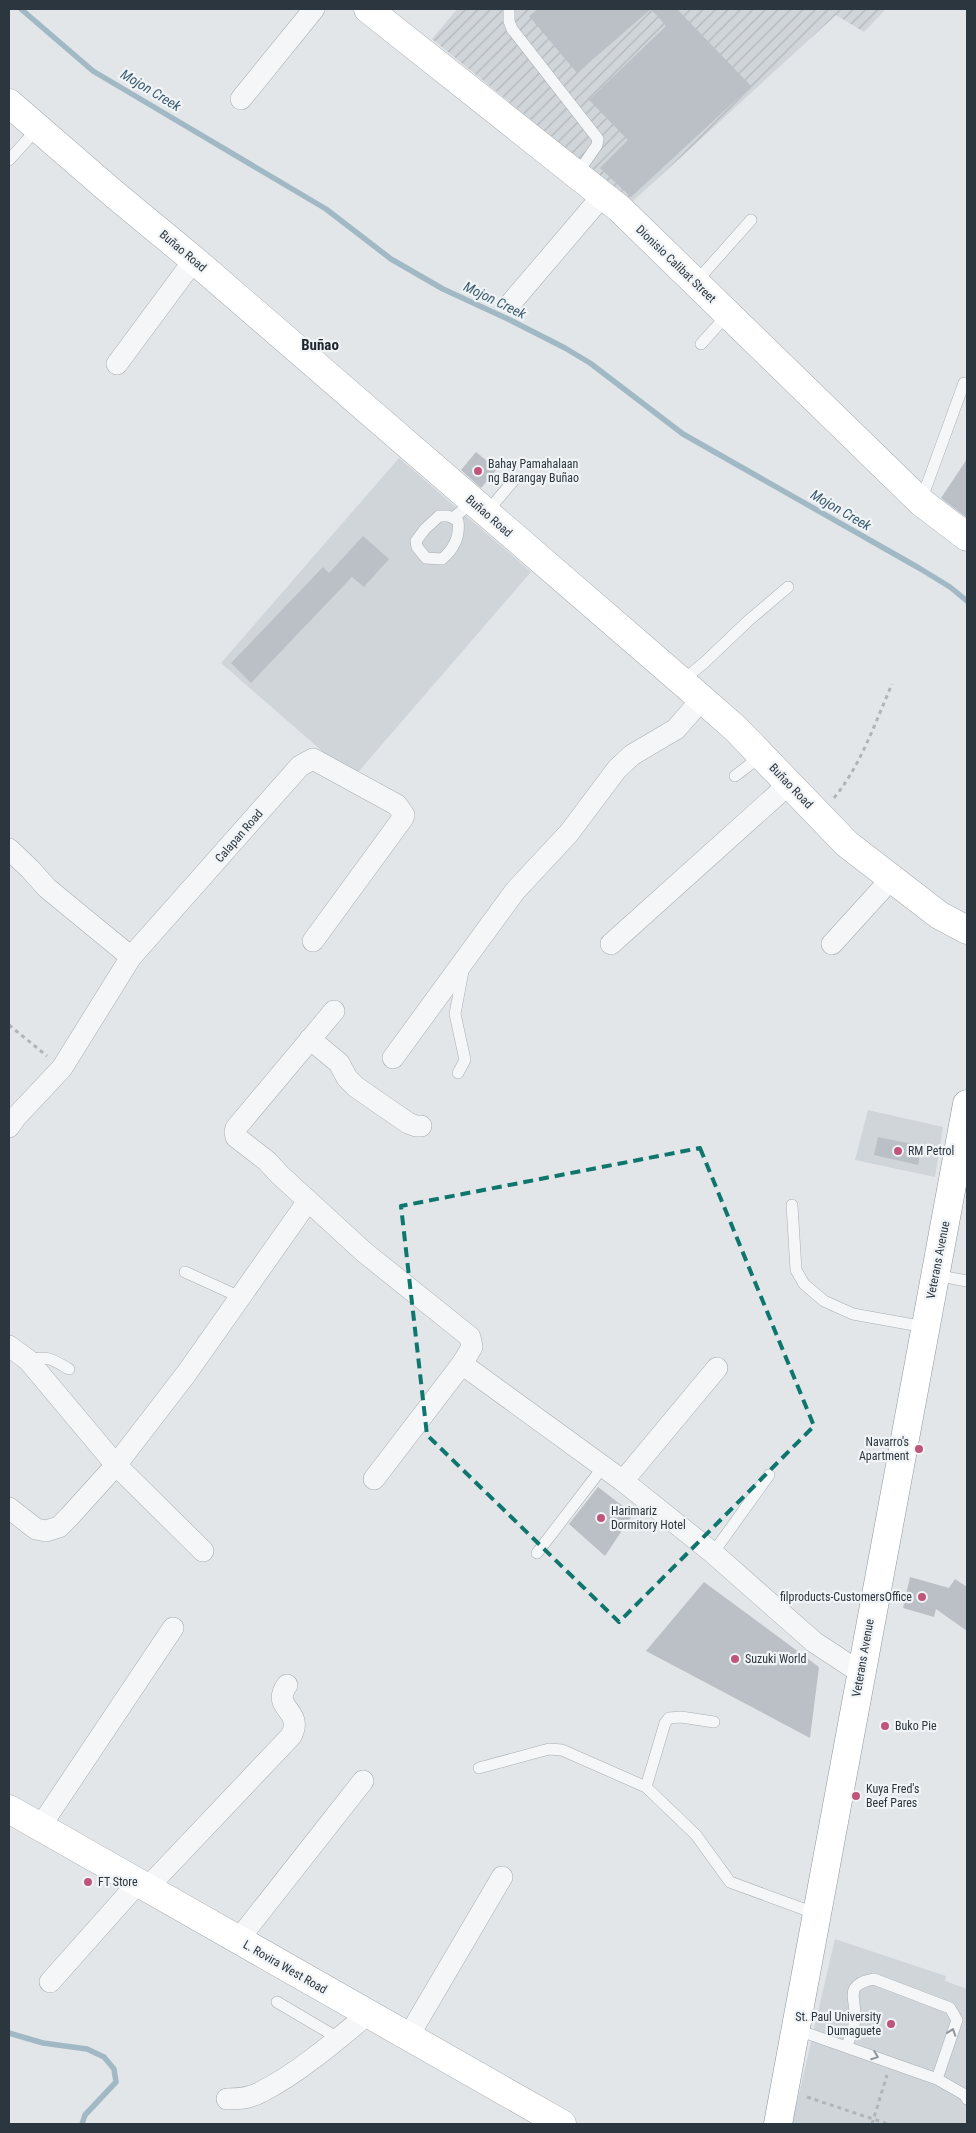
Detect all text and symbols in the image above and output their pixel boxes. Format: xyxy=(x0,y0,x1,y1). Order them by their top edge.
water label: Mojon Creek xyxy=(118,66,185,115)
street label: Dionisio Calibat Street xyxy=(633,222,719,306)
street label: Buñao Road xyxy=(157,227,209,275)
water label: Mojon Creek xyxy=(461,278,530,322)
district label: Buñao xyxy=(301,336,339,354)
place label: Bahay Pamahalaan ng Barangay Buñao xyxy=(488,457,579,485)
marker: Bahay Pamahalaan ng Barangay Buñao xyxy=(472,465,484,477)
water label: Mojon Creek xyxy=(808,486,875,534)
street label: Buñao Road xyxy=(463,492,515,540)
street label: Buñao Road xyxy=(766,761,816,811)
street label: Calapan Road xyxy=(212,807,266,865)
place label: RM Petrol xyxy=(908,1144,954,1158)
marker: RM Petrol xyxy=(892,1145,904,1157)
street label: Veterans Avenue xyxy=(924,1220,952,1300)
place label: Navarro's Apartment xyxy=(859,1435,909,1463)
marker: Navarro's Apartment xyxy=(913,1443,925,1455)
place label: Harimariz Dormitory Hotel xyxy=(611,1504,686,1532)
marker: Harimariz Dormitory Hotel xyxy=(595,1512,607,1524)
place label: filproducts-CustomersOffice xyxy=(780,1590,912,1604)
marker: filproducts-CustomersOffice xyxy=(916,1591,928,1603)
street label: Veterans Avenue xyxy=(849,1618,877,1698)
place label: Suzuki World xyxy=(745,1652,806,1666)
marker: Suzuki World xyxy=(729,1653,741,1665)
place label: Buko Pie xyxy=(895,1719,937,1733)
marker: Buko Pie xyxy=(879,1720,891,1732)
place label: Kuya Fred's Beef Pares xyxy=(866,1782,919,1810)
marker: Kuya Fred's Beef Pares xyxy=(850,1790,862,1802)
place label: FT Store xyxy=(98,1875,138,1889)
marker: FT Store xyxy=(82,1876,94,1888)
street label: L. Rovira West Road xyxy=(241,1937,329,1997)
place label: St. Paul University Dumaguete xyxy=(795,2010,881,2038)
marker: St. Paul University Dumaguete xyxy=(885,2018,897,2030)
one-way arrow xyxy=(947,2029,957,2037)
one-way arrow xyxy=(870,2050,879,2061)

